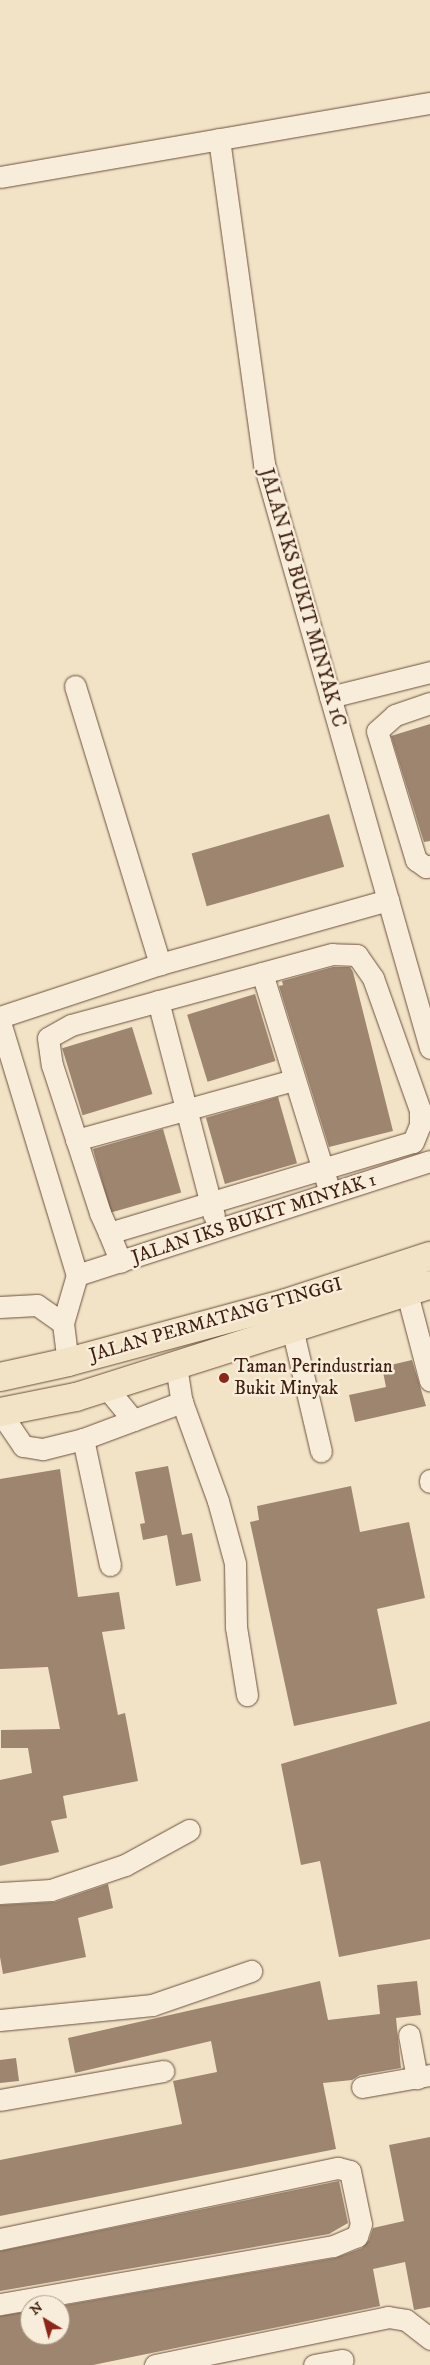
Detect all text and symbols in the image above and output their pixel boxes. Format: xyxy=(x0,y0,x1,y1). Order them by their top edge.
street label: JALAN IKS BUKIT MINYAK 1C xyxy=(254,466,350,730)
street label: JALAN IKS BUKIT MINYAK 1 xyxy=(129,1169,379,1269)
street label: JALAN PERMATANG TINGGI xyxy=(87,1273,345,1367)
place label: Taman Perindustrian Bukit Minyak xyxy=(234,1356,393,1400)
marker: Taman Perindustrian Bukit Minyak xyxy=(218,1372,230,1384)
north arrow xyxy=(20,2295,70,2345)
text: N xyxy=(27,2298,47,2319)

